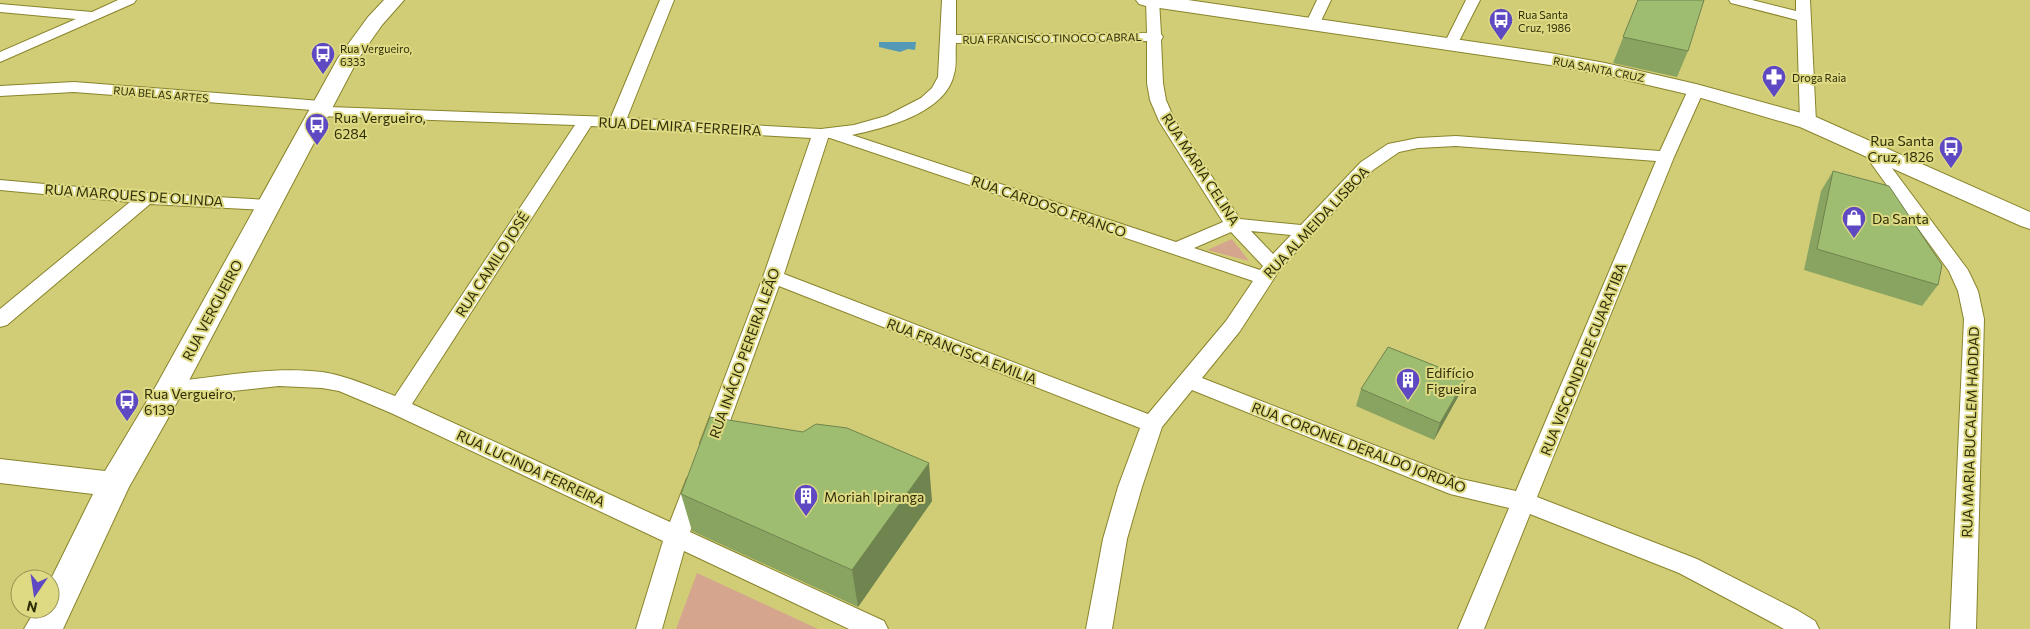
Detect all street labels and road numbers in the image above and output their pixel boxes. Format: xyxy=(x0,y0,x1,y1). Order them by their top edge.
street label: RUA FRANCISCO TINOCO CABRAL xyxy=(962,30,1142,46)
street label: RUA SANTA CRUZ xyxy=(1552,54,1646,84)
street label: RUA BELAS ARTES xyxy=(113,83,209,105)
street label: RUA MARIA CELINA xyxy=(1158,110,1244,228)
street label: RUA DELMIRA FERREIRA xyxy=(598,113,762,139)
street label: RUA ALMEIDA LISBOA xyxy=(1260,162,1372,281)
street label: RUA CARDOSO FRANCO xyxy=(969,171,1129,241)
street label: RUA MARQUES DE OLINDA xyxy=(44,180,224,210)
street label: RUA CAMILO JOSÉ xyxy=(452,208,532,320)
street label: RUA VERGUEIRO xyxy=(178,257,246,363)
street label: RUA VISCONDE DE GUARATIBA xyxy=(1536,260,1630,458)
street label: RUA INÁCIO PEREIRA LEÃO xyxy=(705,266,783,440)
street label: RUA FRANCISCA EMILIA xyxy=(884,314,1040,388)
street label: RUA MARIA BUCALEM HADDAD xyxy=(1958,326,1982,538)
street label: RUA CORONEL DERALDO JORDÃO xyxy=(1250,398,1468,496)
street label: RUA LUCINDA FERREIRA xyxy=(454,426,608,510)

